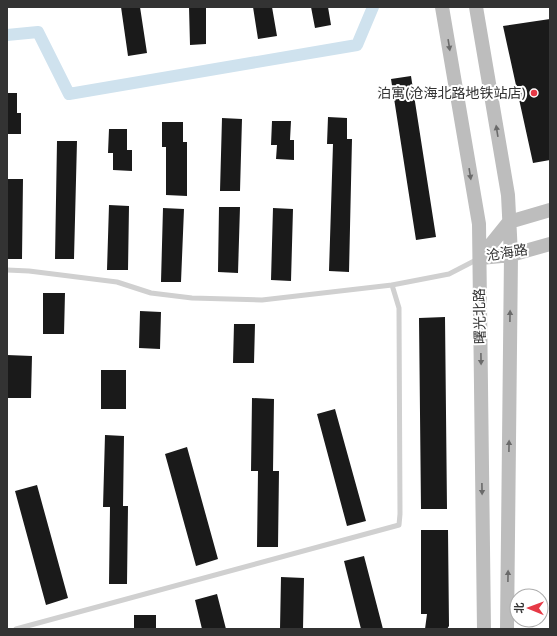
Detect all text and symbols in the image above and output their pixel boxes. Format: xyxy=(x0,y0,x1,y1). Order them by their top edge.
one-way arrow xyxy=(446,39,452,52)
place label: 泊寓(沧海北路地铁站店) xyxy=(377,85,526,102)
marker: 泊寓(沧海北路地铁站店) xyxy=(529,88,539,98)
one-way arrow xyxy=(494,125,500,137)
one-way arrow xyxy=(467,168,473,180)
street label: 沧海路 xyxy=(485,241,529,265)
street label: 曙光北路 xyxy=(471,288,489,344)
one-way arrow xyxy=(507,309,513,322)
one-way arrow xyxy=(478,353,484,366)
one-way arrow xyxy=(506,439,512,452)
one-way arrow xyxy=(479,483,485,496)
one-way arrow xyxy=(504,570,511,582)
north arrow xyxy=(509,588,549,628)
text: 北 xyxy=(513,602,526,613)

